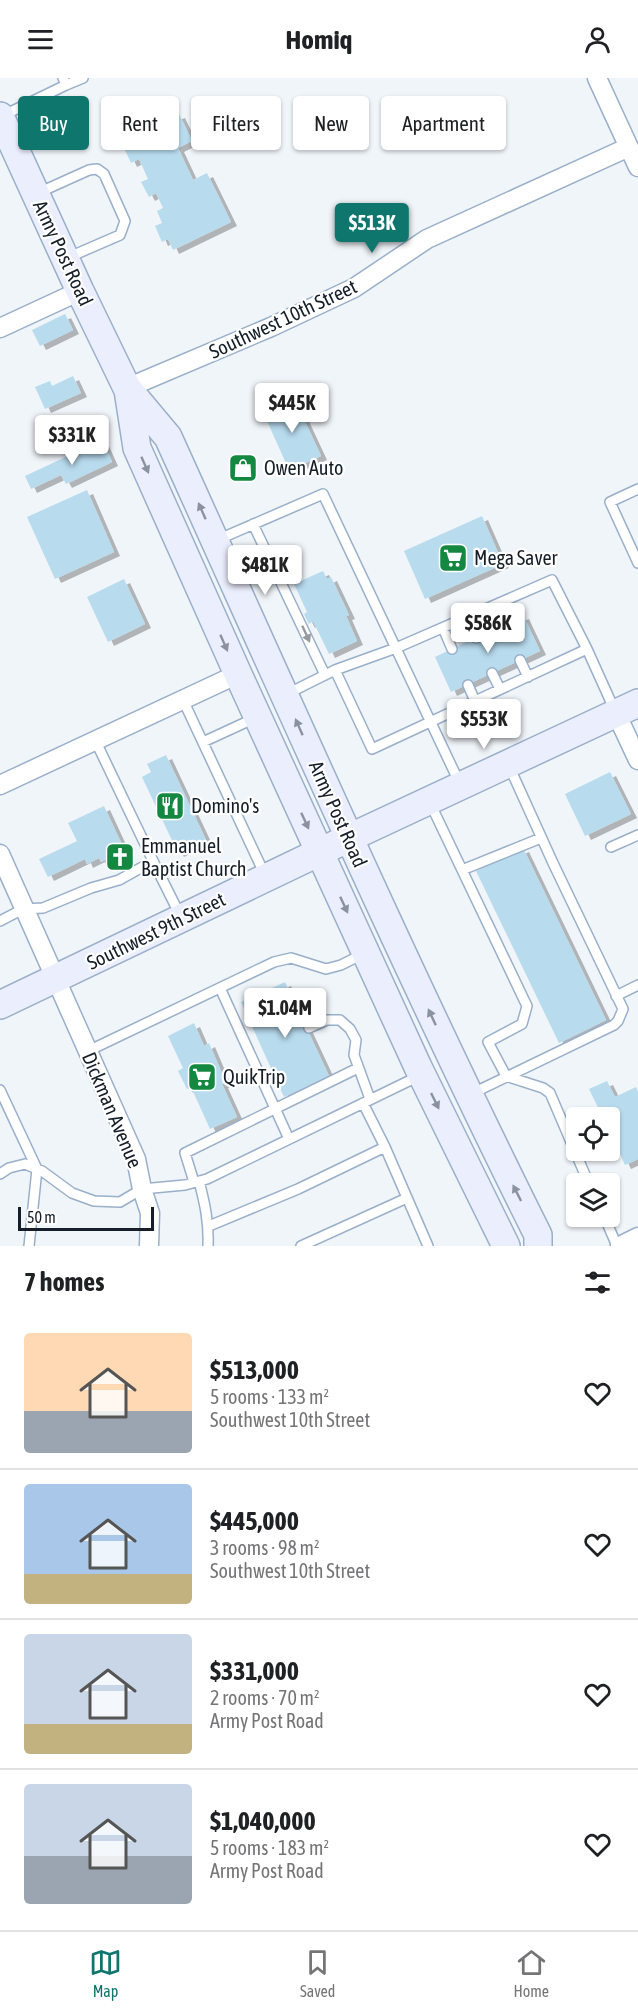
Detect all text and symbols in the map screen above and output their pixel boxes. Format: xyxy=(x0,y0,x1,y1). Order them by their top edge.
icon: menu xyxy=(24,23,57,56)
icon: person xyxy=(581,23,614,56)
text: Homiq xyxy=(286,24,352,55)
chip: Buy xyxy=(18,96,89,150)
chip: Rent xyxy=(101,96,179,150)
chip: Filters xyxy=(191,96,281,150)
chip: New xyxy=(293,96,369,150)
chip: Apartment xyxy=(381,96,506,150)
street label: Army Post Road xyxy=(29,196,98,309)
pin: $513K xyxy=(330,203,414,254)
text: $513K xyxy=(349,211,395,234)
street label: Southwest 10th Street xyxy=(205,274,360,363)
pin: $445K xyxy=(250,383,334,434)
text: $445K xyxy=(269,391,315,414)
pin: $331K xyxy=(30,415,114,466)
text: $331K xyxy=(49,423,95,446)
shop icon: Owen Auto xyxy=(227,452,259,484)
one-way arrow xyxy=(141,456,150,474)
place label: Owen Auto xyxy=(264,456,343,479)
one-way arrow xyxy=(197,503,206,520)
supermarket icon: Mega Saver xyxy=(437,542,469,574)
pin: $481K xyxy=(223,545,307,596)
place label: Mega Saver xyxy=(474,546,559,569)
text: $481K xyxy=(242,553,288,576)
pin: $586K xyxy=(446,603,530,654)
text: $586K xyxy=(465,611,511,634)
one-way arrow xyxy=(301,626,310,643)
one-way arrow xyxy=(219,635,229,653)
pin: $553K xyxy=(442,699,526,750)
text: $553K xyxy=(461,707,507,730)
one-way arrow xyxy=(294,718,304,736)
street label: Army Post Road xyxy=(305,757,372,870)
restaurant icon: Domino's xyxy=(154,790,186,822)
place label: Domino's xyxy=(191,794,259,817)
one-way arrow xyxy=(300,812,310,830)
place label: Emmanuel Baptist Church xyxy=(141,834,247,880)
church icon: Emmanuel Baptist Church xyxy=(104,841,136,873)
street label: Southwest 9th Street xyxy=(83,887,229,974)
one-way arrow xyxy=(339,897,349,915)
pin: $1.04M xyxy=(236,988,334,1039)
text: $1.04M xyxy=(258,996,312,1019)
one-way arrow xyxy=(428,1008,437,1025)
street label: Dickman Avenue xyxy=(78,1048,147,1171)
supermarket icon: QuikTrip xyxy=(186,1061,218,1093)
place label: QuikTrip xyxy=(223,1065,285,1088)
one-way arrow xyxy=(430,1093,439,1110)
map controls xyxy=(566,1107,620,1227)
button: locate xyxy=(566,1107,620,1161)
button: layers xyxy=(566,1173,620,1227)
one-way arrow xyxy=(512,1184,522,1201)
scale bar xyxy=(18,1204,154,1232)
text: 50 m xyxy=(27,1208,56,1226)
icon: filters xyxy=(581,1266,614,1299)
text: 7 homes xyxy=(24,1267,104,1297)
text: $513,000 xyxy=(210,1355,299,1385)
icon: home xyxy=(72,1357,144,1429)
icon: heart xyxy=(581,1377,614,1410)
text: 5 rooms · 133 m² xyxy=(210,1385,329,1408)
text: Southwest 10th Street xyxy=(210,1408,370,1431)
text: $445,000 xyxy=(210,1506,299,1536)
icon: home xyxy=(72,1508,144,1580)
icon: heart xyxy=(581,1528,614,1561)
text: 3 rooms · 98 m² xyxy=(210,1536,320,1559)
text: Southwest 10th Street xyxy=(210,1559,370,1582)
text: $331,000 xyxy=(210,1656,299,1686)
icon: home xyxy=(72,1658,144,1730)
icon: heart xyxy=(581,1678,614,1711)
text: 2 rooms · 70 m² xyxy=(210,1686,320,1709)
text: Army Post Road xyxy=(210,1709,324,1732)
text: $1,040,000 xyxy=(210,1806,316,1836)
icon: home xyxy=(72,1808,144,1880)
icon: heart xyxy=(581,1828,614,1861)
text: 5 rooms · 183 m² xyxy=(210,1836,329,1859)
text: Army Post Road xyxy=(210,1859,324,1882)
tab: Map xyxy=(89,1946,122,2000)
tab: Saved xyxy=(300,1946,335,2000)
tab: Home xyxy=(513,1946,549,2000)

